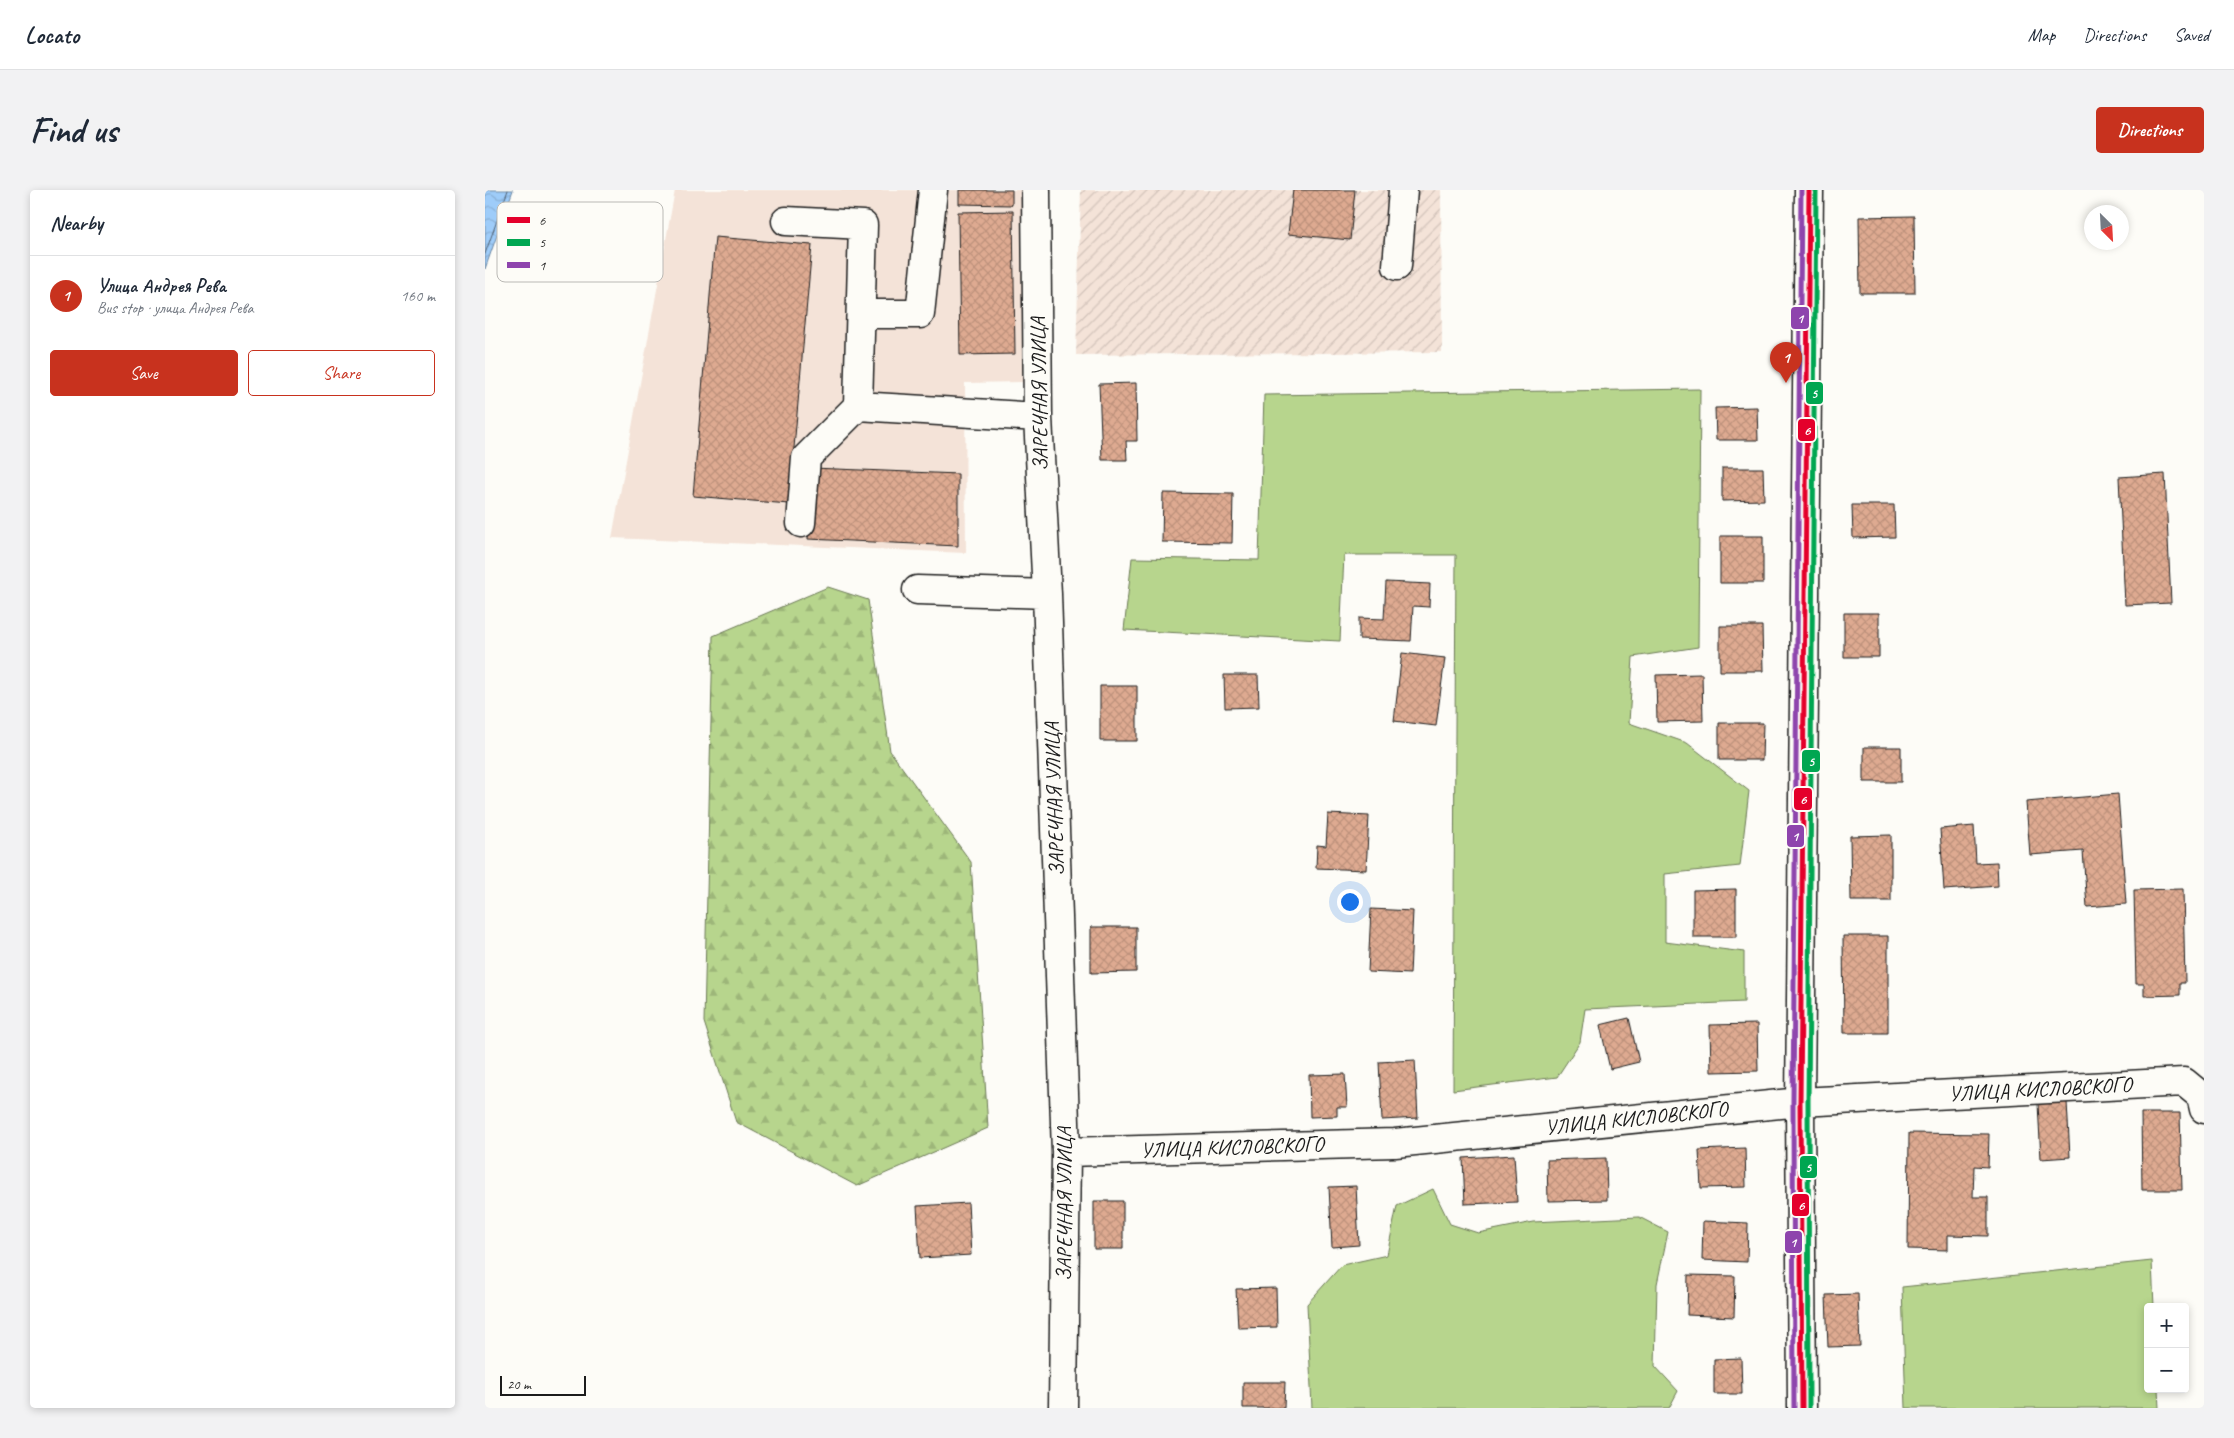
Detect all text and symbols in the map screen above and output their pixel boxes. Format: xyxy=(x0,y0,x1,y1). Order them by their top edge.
text: Locato xyxy=(25,20,79,50)
text: Map xyxy=(2028,24,2055,46)
text: Directions xyxy=(2083,24,2146,46)
text: Saved xyxy=(2174,24,2209,46)
button: Directions xyxy=(2096,107,2204,153)
text: Find us xyxy=(30,108,117,153)
legend xyxy=(497,202,663,282)
north arrow xyxy=(2084,205,2129,250)
text: Nearby xyxy=(50,210,103,236)
text: 6 xyxy=(539,212,546,229)
text: 5 xyxy=(539,234,546,251)
text: 1 xyxy=(539,257,546,274)
text: Улица Андрея Рева xyxy=(97,274,226,298)
text: 1 xyxy=(62,286,70,306)
text: 160 m xyxy=(401,286,435,306)
text: Bus stop · улица Андрея Рева xyxy=(97,298,253,318)
line badge: 1 xyxy=(1790,306,1810,330)
text: 1 xyxy=(1797,310,1805,327)
street label: ЗАРЕЧНАЯ УЛИЦА xyxy=(1025,315,1053,471)
pin: 1 xyxy=(1770,342,1802,383)
button: Save xyxy=(50,350,238,396)
button: Share xyxy=(248,350,435,396)
line badge: 5 xyxy=(1805,381,1824,405)
text: 5 xyxy=(1811,385,1819,402)
line badge: 6 xyxy=(1797,418,1816,442)
text: 6 xyxy=(1804,422,1812,439)
street label: ЗАРЕЧНАЯ УЛИЦА xyxy=(1038,720,1070,876)
line badge: 5 xyxy=(1801,749,1821,773)
text: 5 xyxy=(1808,753,1816,770)
line badge: 6 xyxy=(1793,787,1813,811)
text: 6 xyxy=(1800,791,1808,808)
line badge: 1 xyxy=(1786,824,1805,848)
text: 1 xyxy=(1792,828,1800,845)
your location xyxy=(1337,889,1363,915)
street label: УЛИЦА КИСЛОВСКОГО xyxy=(1948,1071,2135,1107)
street label: УЛИЦА КИСЛОВСКОГО xyxy=(1544,1095,1731,1141)
street label: ЗАРЕЧНАЯ УЛИЦА xyxy=(1051,1126,1077,1281)
street label: УЛИЦА КИСЛОВСКОГО xyxy=(1140,1131,1327,1163)
line badge: 5 xyxy=(1799,1155,1818,1179)
text: 5 xyxy=(1805,1159,1813,1176)
line badge: 6 xyxy=(1791,1193,1810,1217)
text: 6 xyxy=(1798,1197,1806,1214)
line badge: 1 xyxy=(1784,1230,1803,1254)
text: 1 xyxy=(1790,1234,1798,1251)
map controls xyxy=(2144,1303,2189,1393)
button: + xyxy=(2144,1303,2189,1348)
button: − xyxy=(2144,1348,2189,1393)
scale bar xyxy=(500,1373,586,1396)
text: 20 m xyxy=(507,1376,531,1393)

